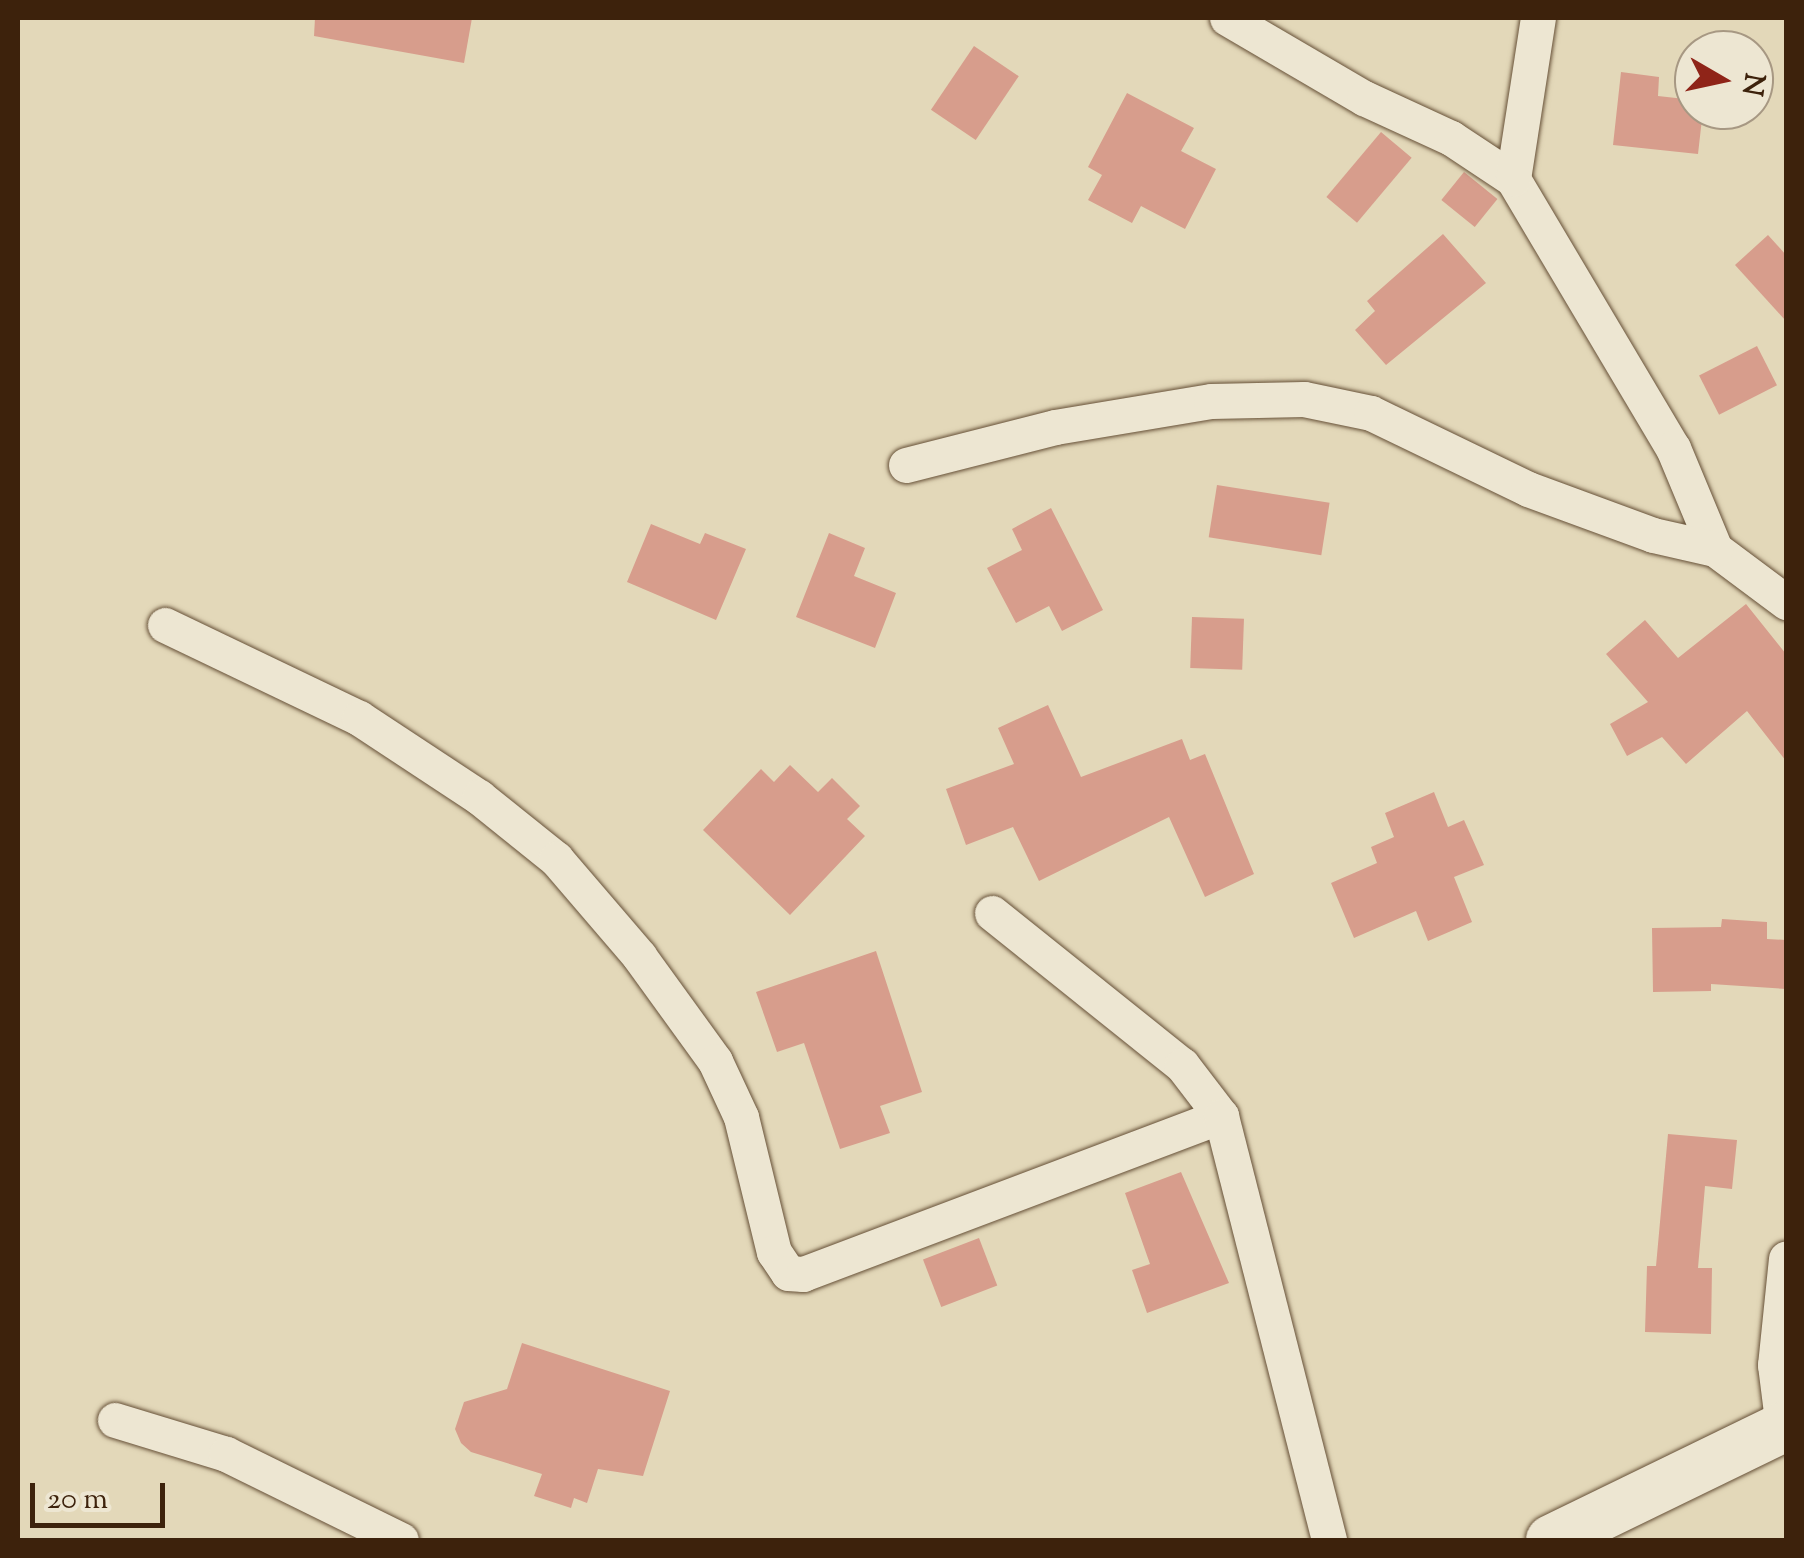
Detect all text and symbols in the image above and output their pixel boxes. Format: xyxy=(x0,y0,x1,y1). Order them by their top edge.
north arrow xyxy=(1674,30,1774,130)
text: N xyxy=(1730,70,1773,99)
scale bar xyxy=(35,1463,170,1525)
text: 20 m xyxy=(47,1479,108,1522)

